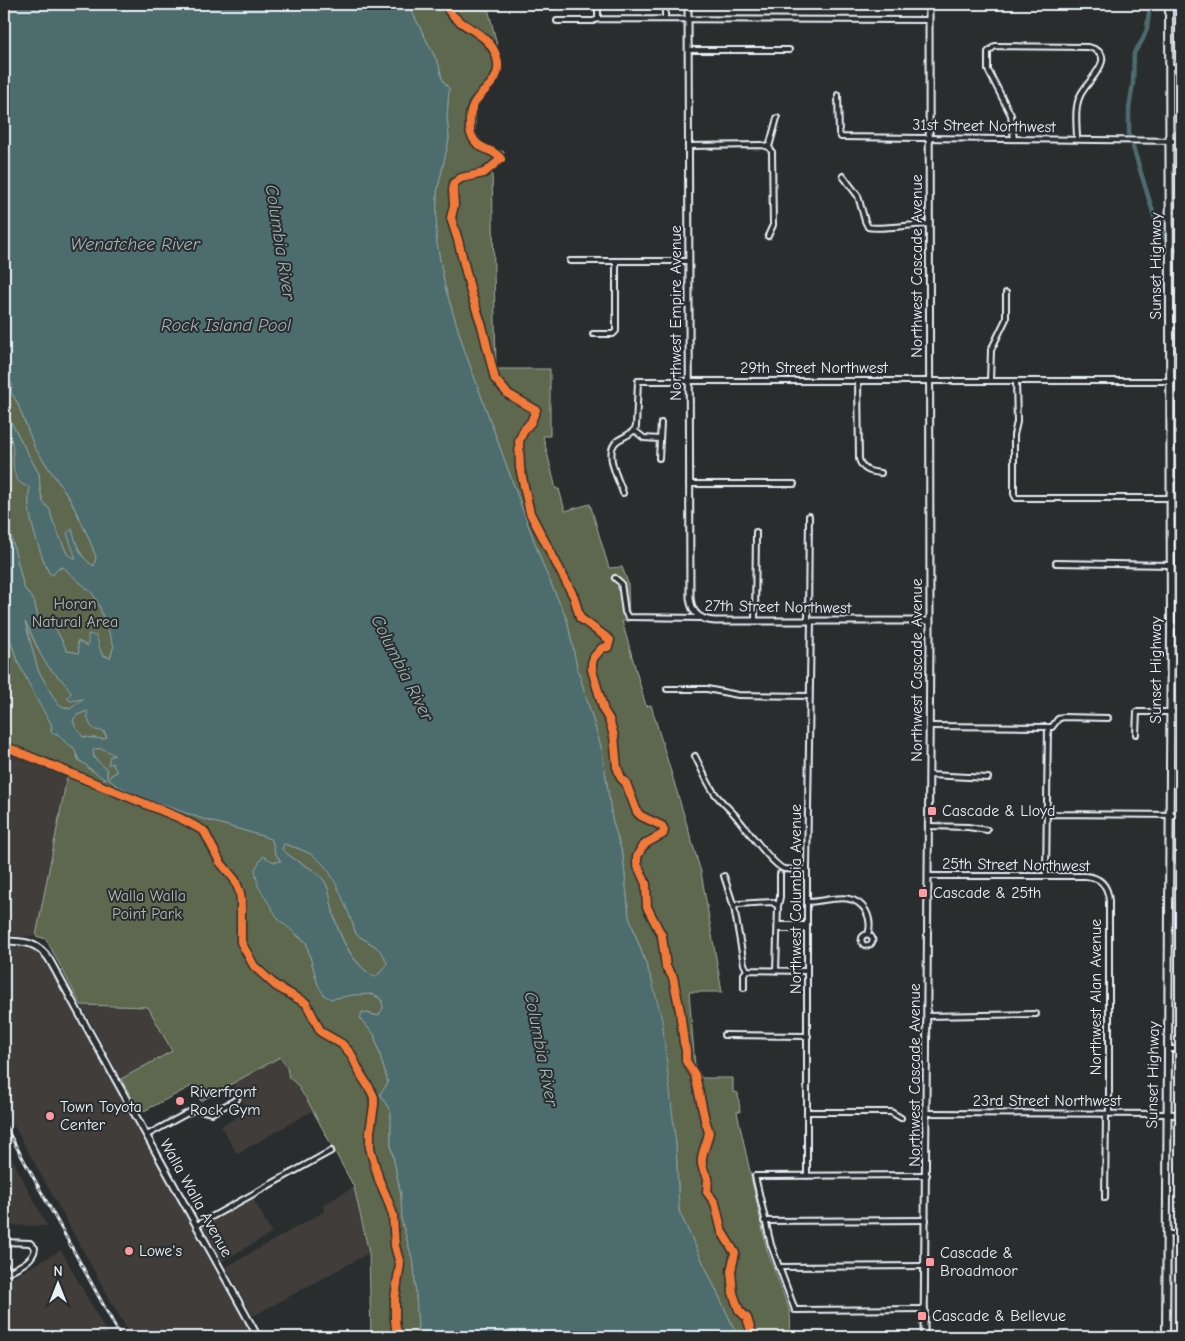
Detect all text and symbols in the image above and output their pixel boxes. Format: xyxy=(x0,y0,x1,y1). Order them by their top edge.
street label: 31st Street Northwest xyxy=(912,116,1056,136)
street label: Northwest Cascade Avenue xyxy=(908,174,926,358)
water label: Columbia River xyxy=(261,183,300,302)
street label: Sunset Highway xyxy=(1147,211,1165,320)
street label: Northwest Empire Avenue xyxy=(667,225,685,401)
water label: Wenatchee River xyxy=(70,234,201,255)
water label: Rock Island Pool xyxy=(161,315,292,336)
street label: 29th Street Northwest xyxy=(740,359,888,377)
street label: Northwest Cascade Avenue xyxy=(908,578,926,762)
park label: Horan Natural Area xyxy=(32,595,118,631)
street label: 27th Street Northwest xyxy=(704,597,852,617)
water label: Columbia River xyxy=(366,611,438,725)
street label: Sunset Highway xyxy=(1147,615,1165,724)
place label: Cascade & Lloyd xyxy=(942,802,1055,820)
street label: Northwest Columbia Avenue xyxy=(787,804,805,994)
marker: Cascade & Lloyd xyxy=(926,805,938,817)
street label: 25th Street Northwest xyxy=(942,855,1091,875)
place label: Cascade & 25th xyxy=(933,884,1041,902)
park label: Walla Walla Point Park xyxy=(108,887,186,923)
marker: Cascade & 25th xyxy=(917,887,929,899)
street label: Northwest Alan Avenue xyxy=(1087,919,1105,1075)
street label: Northwest Cascade Avenue xyxy=(906,983,924,1167)
water label: Columbia River xyxy=(520,990,563,1109)
street label: Sunset Highway xyxy=(1143,1020,1163,1129)
place label: Riverfront Rock Gym xyxy=(190,1083,260,1119)
street label: 23rd Street Northwest xyxy=(973,1092,1122,1110)
marker: Riverfront Rock Gym xyxy=(174,1095,186,1107)
place label: Town Toyota Center xyxy=(60,1098,142,1134)
marker: Town Toyota Center xyxy=(44,1110,56,1122)
street label: Walla Walla Avenue xyxy=(156,1136,236,1260)
place label: Lowe's xyxy=(139,1242,182,1260)
place label: Cascade & Broadmoor xyxy=(940,1244,1018,1280)
marker: Lowe's xyxy=(123,1245,135,1257)
marker: Cascade & Broadmoor xyxy=(924,1256,936,1268)
north arrow xyxy=(32,1258,82,1308)
text: N xyxy=(53,1263,63,1280)
place label: Cascade & Bellevue xyxy=(932,1307,1066,1325)
marker: Cascade & Bellevue xyxy=(916,1310,928,1322)

